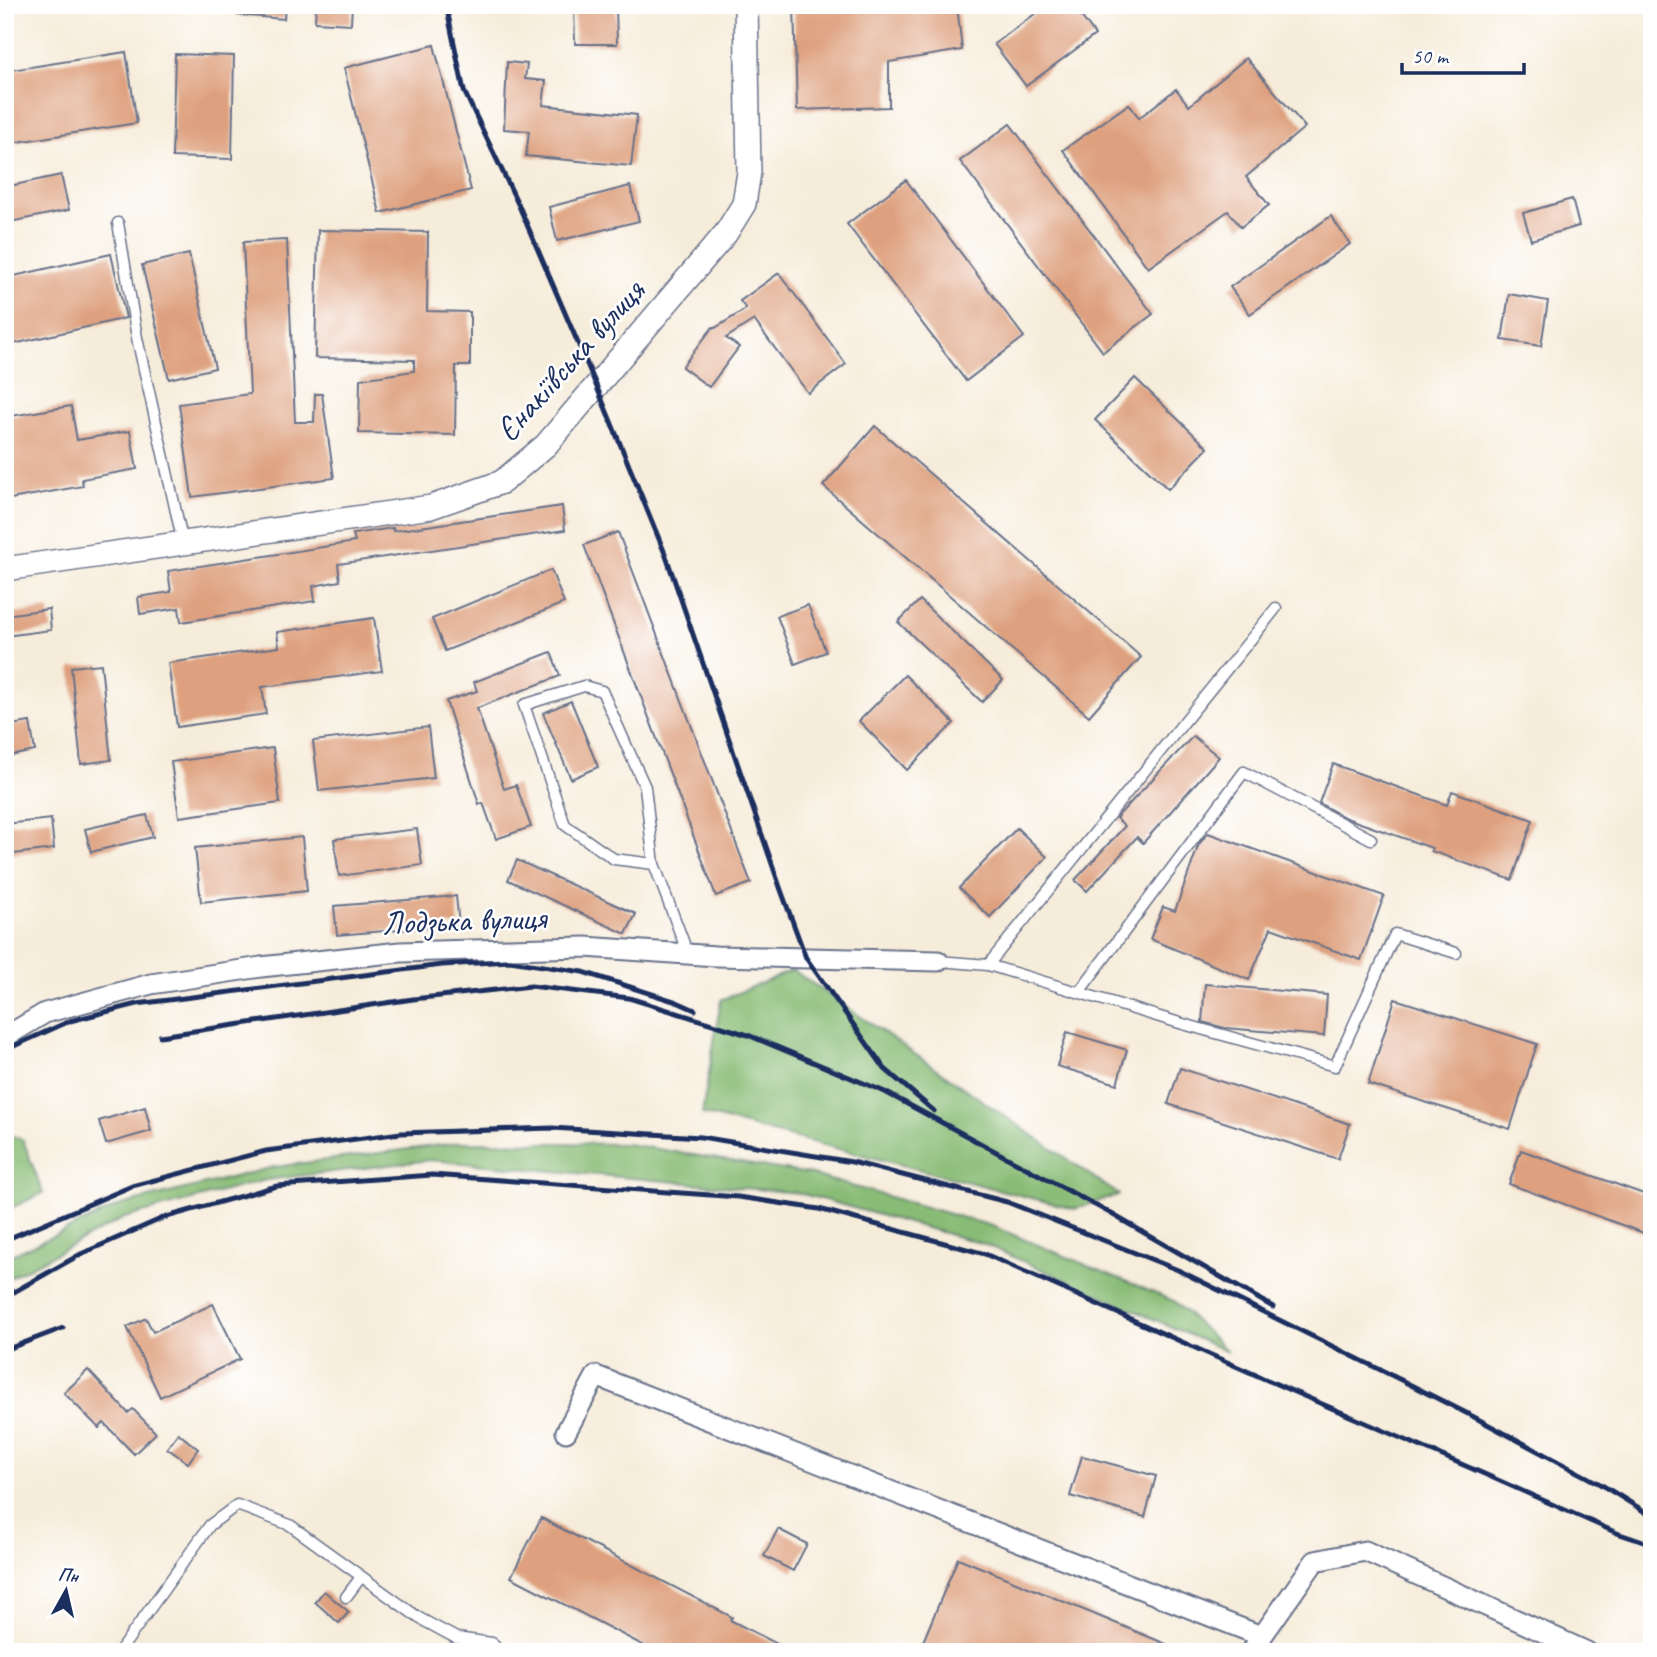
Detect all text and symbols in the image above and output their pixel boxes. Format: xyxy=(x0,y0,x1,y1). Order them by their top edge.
scale bar xyxy=(1402,32,1524,76)
text: 50 m xyxy=(1412,43,1450,69)
street label: Єнакіївська вулиця xyxy=(486,270,654,450)
street label: Лодзька вулиця xyxy=(381,896,549,944)
north arrow xyxy=(32,1556,102,1626)
text: Пн xyxy=(57,1562,81,1589)

